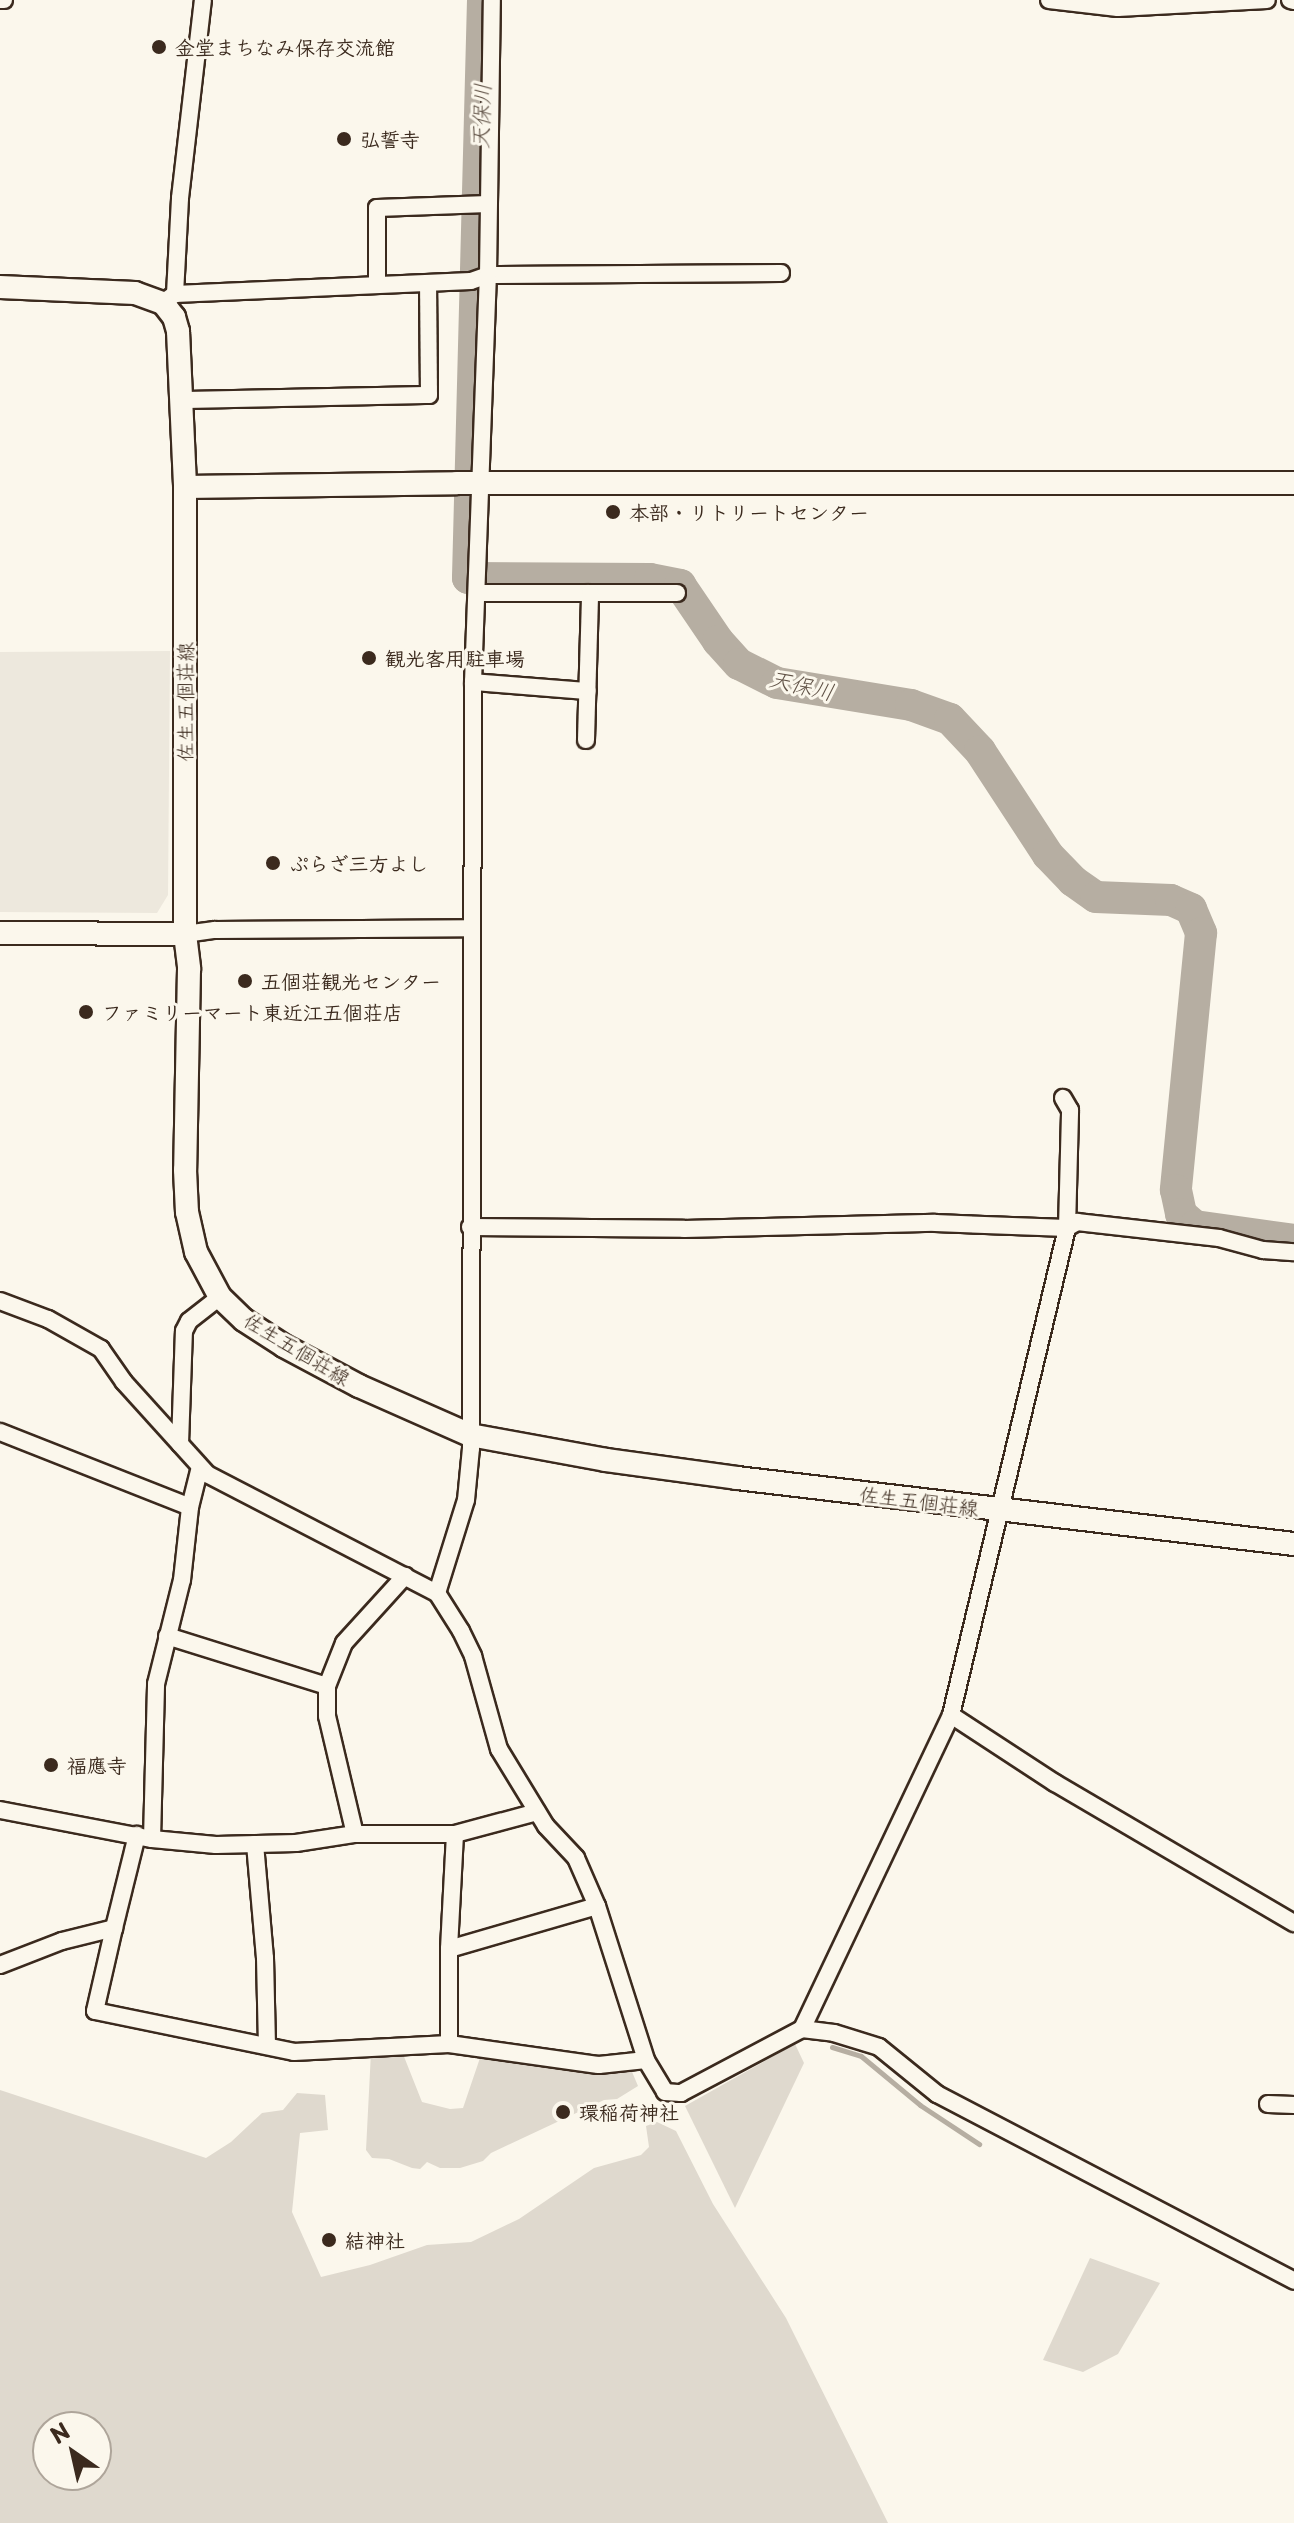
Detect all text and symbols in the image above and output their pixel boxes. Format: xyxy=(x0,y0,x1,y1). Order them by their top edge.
place label: 金堂まちなみ保存交流館 xyxy=(175,35,395,59)
marker: 金堂まちなみ保存交流館 xyxy=(150,38,168,56)
water label: 天保川 xyxy=(466,83,494,149)
place label: 弘誓寺 xyxy=(360,127,420,151)
marker: 弘誓寺 xyxy=(335,130,353,148)
place label: 本部・リトリートセンター xyxy=(629,500,869,524)
marker: 本部・リトリートセンター xyxy=(604,503,622,521)
street label: 佐生五個荘線 xyxy=(173,642,197,762)
place label: 観光客用駐車場 xyxy=(385,646,525,670)
marker: 観光客用駐車場 xyxy=(360,649,378,667)
water label: 天保川 xyxy=(767,664,837,704)
place label: ぷらざ三方よし xyxy=(289,851,429,875)
marker: ぷらざ三方よし xyxy=(264,854,282,872)
place label: 五個荘観光センター xyxy=(261,969,441,993)
marker: 五個荘観光センター xyxy=(236,972,254,990)
place label: ファミリーマート東近江五個荘店 xyxy=(102,1000,402,1024)
marker: ファミリーマート東近江五個荘店 xyxy=(77,1003,95,1021)
street label: 佐生五個荘線 xyxy=(239,1308,355,1390)
street label: 佐生五個荘線 xyxy=(858,1482,980,1520)
place label: 福應寺 xyxy=(67,1753,127,1777)
marker: 福應寺 xyxy=(42,1756,60,1774)
place label: 環稲荷神社 xyxy=(579,2100,679,2124)
marker: 環稲荷神社 xyxy=(554,2103,572,2121)
place label: 結神社 xyxy=(345,2228,405,2252)
marker: 結神社 xyxy=(320,2231,338,2249)
north arrow xyxy=(32,2411,112,2491)
text: N xyxy=(43,2414,76,2451)

